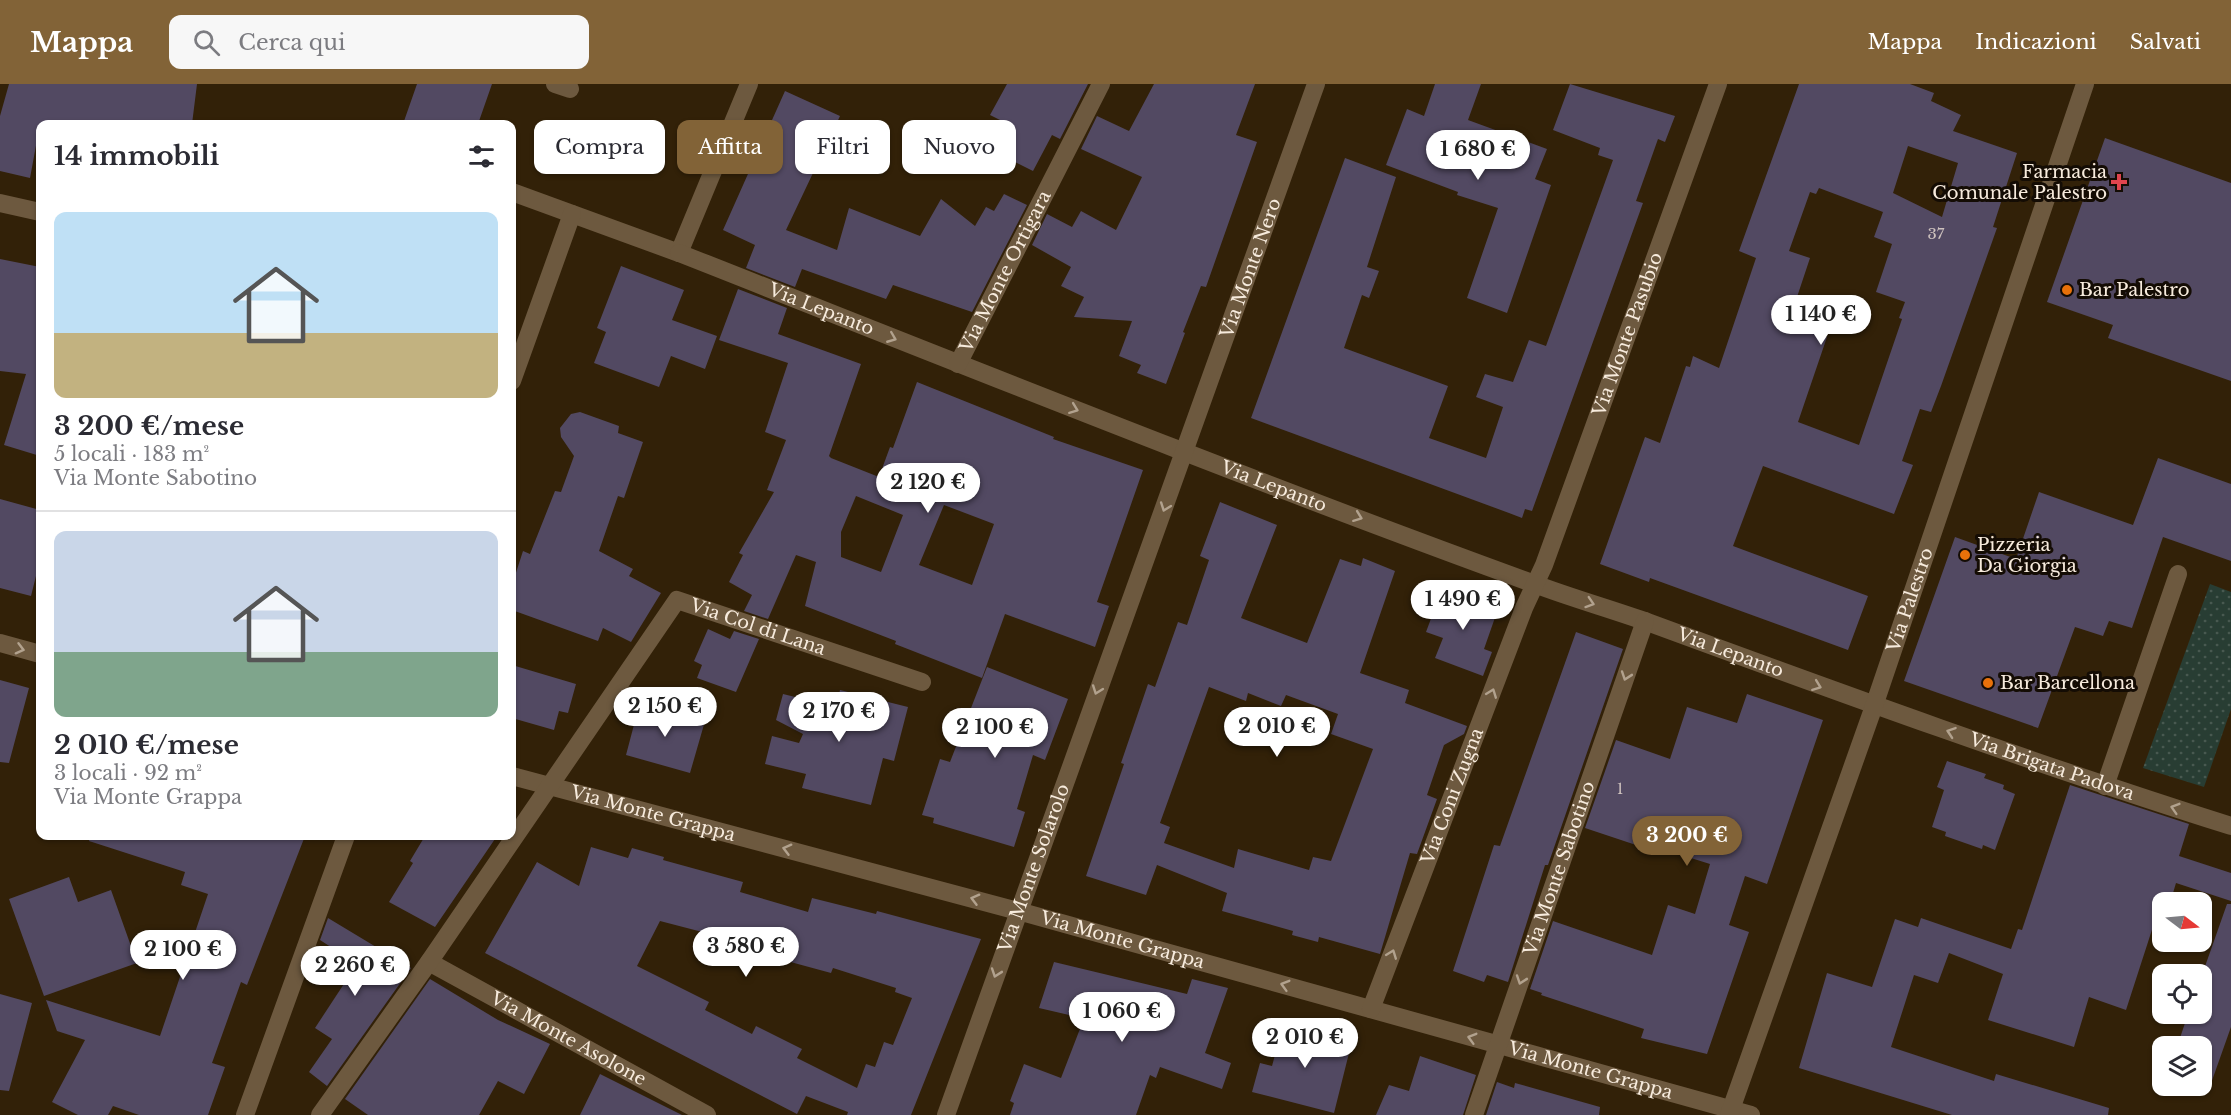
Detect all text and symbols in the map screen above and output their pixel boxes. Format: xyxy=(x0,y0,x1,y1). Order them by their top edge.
search box xyxy=(169,15,589,69)
text: Mappa xyxy=(30,25,133,60)
icon: search xyxy=(190,26,223,59)
text: Cerca qui xyxy=(238,29,345,56)
text: Mappa xyxy=(1867,29,1942,55)
text: Indicazioni xyxy=(1975,29,2097,55)
text: Salvati xyxy=(2130,29,2201,55)
chip: Compra xyxy=(534,120,665,174)
chip: Affitta xyxy=(677,120,783,174)
chip: Filtri xyxy=(795,120,890,174)
chip: Nuovo xyxy=(902,120,1016,174)
pin: 1 680 € xyxy=(1423,130,1533,181)
text: 1 680 € xyxy=(1440,137,1516,161)
text: 14 immobili xyxy=(54,140,219,172)
icon: filters xyxy=(465,140,498,173)
place label: Farmacia Comunale Palestro xyxy=(1932,161,2107,204)
marker: Farmacia Comunale Palestro xyxy=(2112,175,2126,189)
street label: Via Monte Ortigara xyxy=(954,187,1056,357)
street label: Via Monte Nero xyxy=(1215,195,1286,342)
house number: 37 xyxy=(1928,224,1945,243)
street label: Via Monte Pasubio xyxy=(1587,249,1667,420)
icon: home xyxy=(222,251,330,359)
street label: Via Lepanto xyxy=(764,278,877,340)
place label: Bar Palestro xyxy=(2079,279,2189,301)
marker: Bar Palestro xyxy=(2060,283,2074,297)
pin: 1 140 € xyxy=(1766,295,1876,346)
text: 1 140 € xyxy=(1785,302,1857,326)
one-way arrow xyxy=(886,331,897,343)
one-way arrow xyxy=(1068,401,1079,414)
text: 3 200 €/mese xyxy=(54,410,244,442)
text: 5 locali · 183 m² xyxy=(54,442,209,466)
street label: Via Lepanto xyxy=(1217,456,1330,517)
pin: 2 120 € xyxy=(873,463,983,514)
text: Via Monte Sabotino xyxy=(54,466,257,490)
text: 2 120 € xyxy=(890,470,966,494)
one-way arrow xyxy=(1159,502,1172,512)
one-way arrow xyxy=(1352,510,1363,523)
place label: Pizzeria Da Giorgia xyxy=(1977,534,2077,577)
street label: Via Palestro xyxy=(1882,545,1938,656)
marker: Pizzeria Da Giorgia xyxy=(1958,548,1972,562)
icon: home xyxy=(222,570,330,678)
pin: 1 490 € xyxy=(1408,580,1518,631)
text: 1 490 € xyxy=(1425,587,1501,611)
street label: Via Col di Lana xyxy=(687,594,828,660)
one-way arrow xyxy=(1584,595,1595,608)
street label: Via Lepanto xyxy=(1673,623,1787,682)
one-way arrow xyxy=(14,642,25,654)
one-way arrow xyxy=(1620,670,1633,681)
place label: Bar Barcellona xyxy=(2000,672,2135,694)
marker: Bar Barcellona xyxy=(1981,676,1995,690)
one-way arrow xyxy=(1812,678,1822,691)
one-way arrow xyxy=(1092,685,1105,695)
pin: 2 150 € xyxy=(610,687,720,738)
one-way arrow xyxy=(1484,689,1497,699)
pin: 2 170 € xyxy=(784,692,894,743)
text: 2 150 € xyxy=(628,694,702,718)
text: 2 170 € xyxy=(802,699,876,723)
pin: 2 010 € xyxy=(1222,707,1332,758)
pin: 2 100 € xyxy=(940,708,1050,759)
text: 2 010 € xyxy=(1238,714,1316,738)
text: 2 100 € xyxy=(956,715,1034,739)
street label: Via Coni Zugna xyxy=(1416,725,1488,868)
one-way arrow xyxy=(1946,727,1957,740)
street label: Via Brigata Padova xyxy=(1966,728,2137,805)
text: 2 010 €/mese xyxy=(54,729,239,761)
text: 3 locali · 92 m² xyxy=(54,761,202,785)
street label: Via Monte Sabotino xyxy=(1519,778,1600,959)
house number: 1 xyxy=(1617,779,1623,798)
street label: Via Monte Grappa xyxy=(567,781,738,846)
street label: Via Monte Solarolo xyxy=(993,781,1074,956)
text: Via Monte Grappa xyxy=(54,785,242,809)
one-way arrow xyxy=(2170,803,2181,815)
pin: 3 200 € xyxy=(1632,816,1742,867)
text: 3 200 € xyxy=(1646,823,1728,847)
one-way arrow xyxy=(782,843,792,856)
north arrow xyxy=(2152,892,2212,952)
map controls xyxy=(2152,892,2212,1096)
one-way arrow xyxy=(970,894,981,906)
street label: Via Monte Grappa xyxy=(1037,906,1207,973)
pin: 3 580 € xyxy=(691,927,801,978)
pin: 2 100 € xyxy=(128,930,238,981)
text: 3 580 € xyxy=(707,934,785,958)
text: 2 100 € xyxy=(144,937,222,961)
pin: 2 260 € xyxy=(300,946,410,997)
one-way arrow xyxy=(1385,949,1397,960)
text: 2 260 € xyxy=(315,953,395,977)
button: locate xyxy=(2152,964,2212,1024)
one-way arrow xyxy=(991,967,1004,978)
one-way arrow xyxy=(1516,974,1528,985)
one-way arrow xyxy=(1280,979,1290,992)
street label: Via Monte Asolone xyxy=(486,987,650,1090)
pin: 1 060 € xyxy=(1067,992,1177,1043)
text: 1 060 € xyxy=(1083,999,1161,1023)
pin: 2 010 € xyxy=(1250,1018,1360,1069)
text: 2 010 € xyxy=(1266,1025,1344,1049)
one-way arrow xyxy=(1467,1033,1478,1045)
button: layers xyxy=(2152,1036,2212,1096)
street label: Via Monte Grappa xyxy=(1505,1037,1675,1104)

